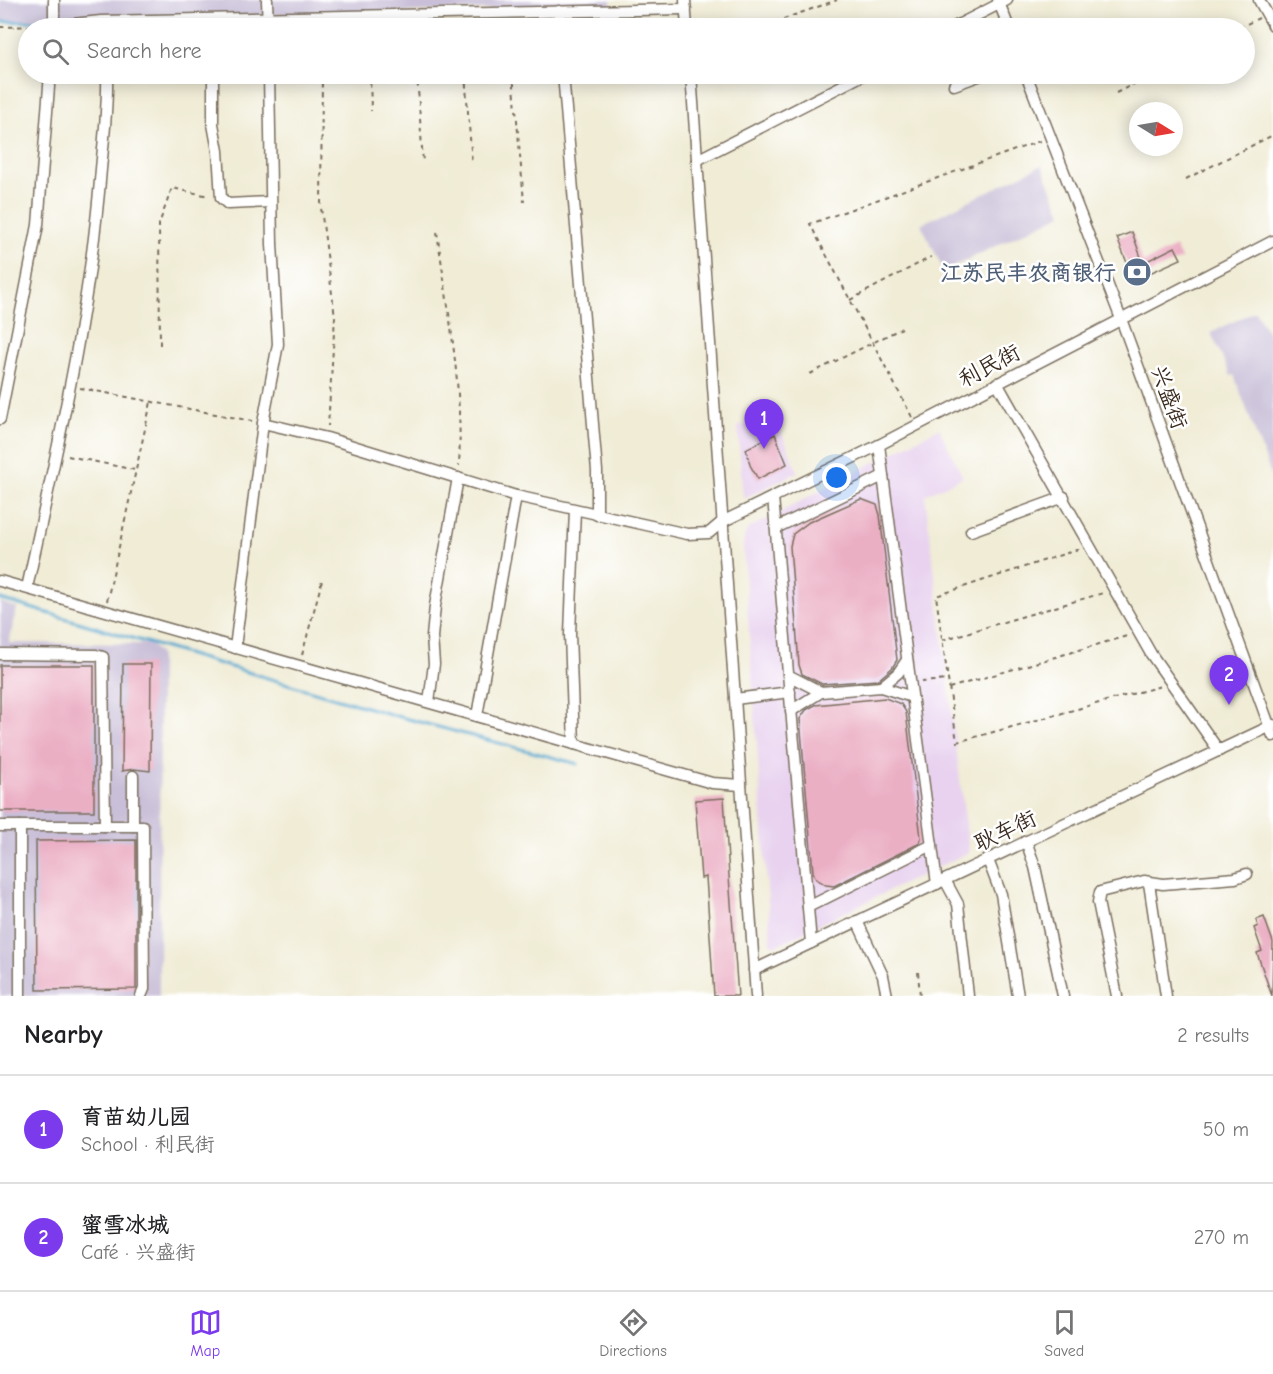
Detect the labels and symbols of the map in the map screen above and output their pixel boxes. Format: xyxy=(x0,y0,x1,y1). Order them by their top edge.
north arrow xyxy=(1129,102,1183,156)
bank icon: 江苏民丰农商银行 xyxy=(1121,256,1153,288)
place label: 江苏民丰农商银行 xyxy=(940,260,1116,286)
street label: 利民街 xyxy=(954,339,1025,393)
street label: 兴盛街 xyxy=(1146,362,1193,433)
pin: 1 xyxy=(744,400,783,449)
your location xyxy=(822,463,851,492)
pin: 2 xyxy=(1210,656,1248,705)
street label: 耿车街 xyxy=(970,805,1041,857)

